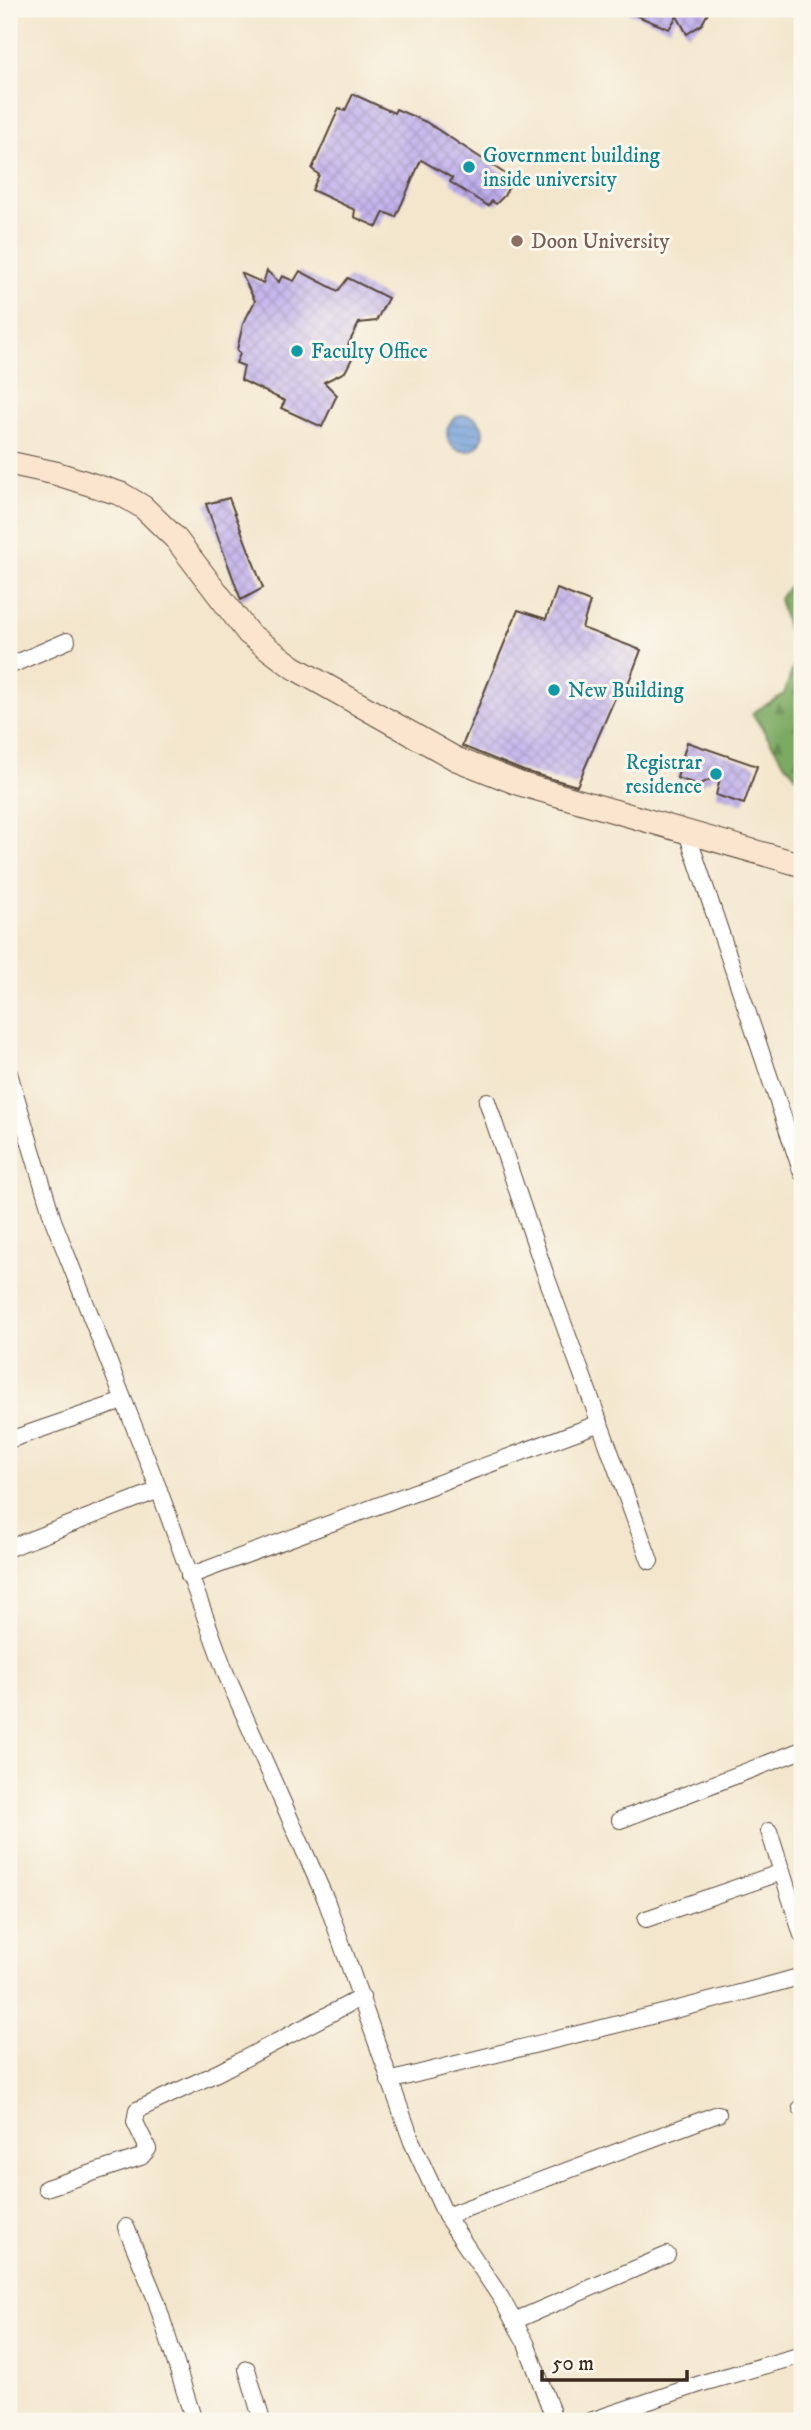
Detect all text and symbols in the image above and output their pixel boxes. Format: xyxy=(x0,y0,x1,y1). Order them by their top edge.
place label: Government building inside university xyxy=(483,143,661,193)
marker: Government building inside university xyxy=(461,159,477,175)
place label: Doon University xyxy=(531,229,670,255)
marker: Doon University xyxy=(509,233,525,249)
place label: Faculty Office xyxy=(311,339,428,365)
marker: Faculty Office xyxy=(289,343,305,359)
place label: New Building xyxy=(568,678,684,704)
marker: New Building xyxy=(546,682,562,698)
place label: Registrar residence xyxy=(625,750,702,800)
marker: Registrar residence xyxy=(708,766,724,782)
scale bar xyxy=(542,2339,687,2383)
text: 50 m xyxy=(552,2351,594,2377)

